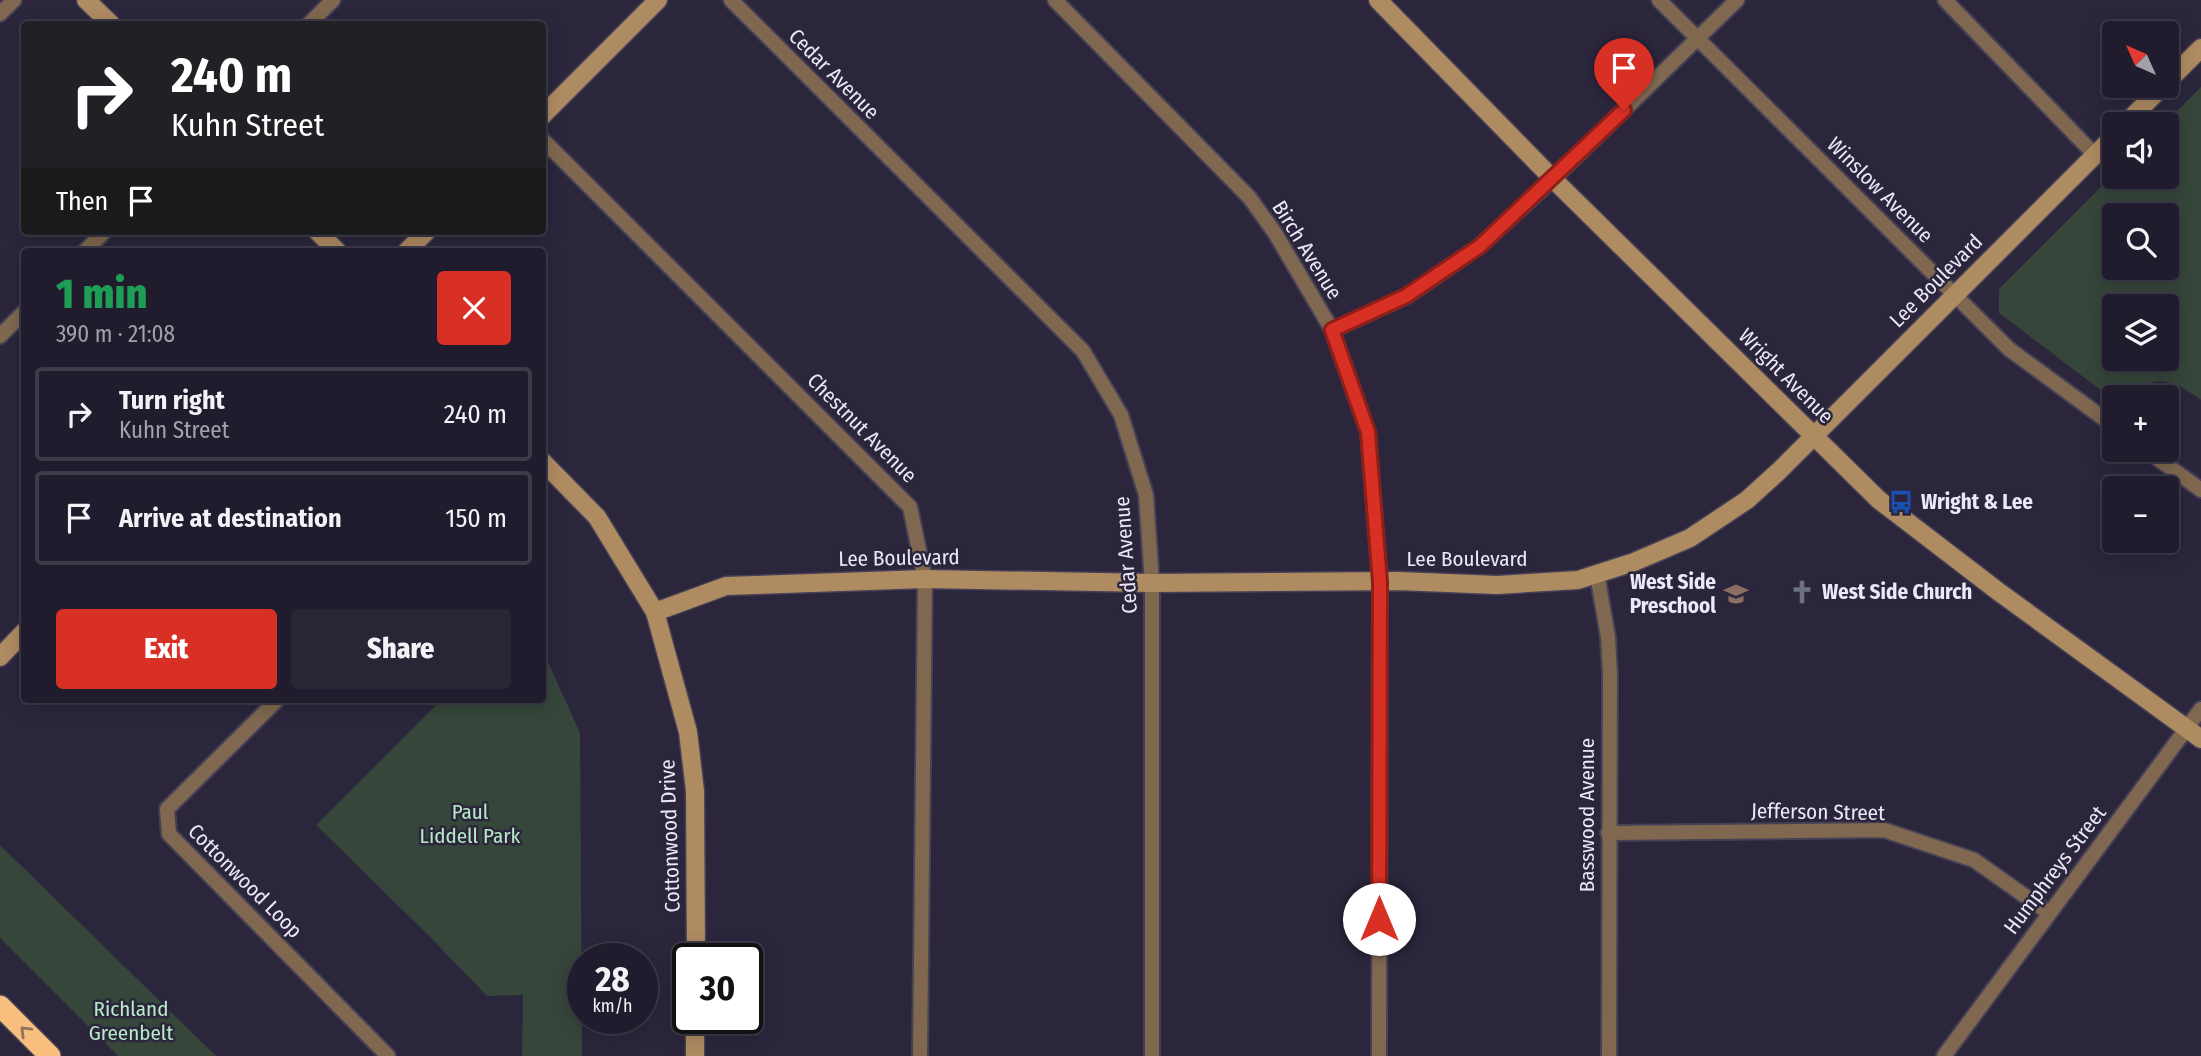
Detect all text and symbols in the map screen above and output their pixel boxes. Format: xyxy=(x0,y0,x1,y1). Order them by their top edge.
north arrow xyxy=(2102,21,2179,98)
map controls xyxy=(2102,21,2179,553)
street label: Cedar Avenue xyxy=(783,23,885,125)
pin xyxy=(1594,38,1654,110)
text: 240 m xyxy=(171,46,292,105)
icon: right xyxy=(56,49,147,140)
icon: arrive xyxy=(1605,49,1643,87)
text: Kuhn Street xyxy=(171,106,324,144)
button: sound xyxy=(2102,112,2179,189)
street label: Winslow Avenue xyxy=(1822,132,1938,248)
icon: arrive xyxy=(122,182,160,220)
text: Then xyxy=(56,186,108,217)
street label: Birch Avenue xyxy=(1266,196,1348,304)
button: search xyxy=(2102,203,2179,280)
street label: Lee Boulevard xyxy=(1884,229,1988,333)
text: 1 min xyxy=(56,269,147,319)
button: close xyxy=(437,271,511,345)
button: layers xyxy=(2102,294,2179,371)
text: 390 m · 21:08 xyxy=(56,320,175,348)
street label: Wright Avenue xyxy=(1733,323,1839,429)
street label: Chestnut Avenue xyxy=(802,368,922,488)
text: Turn right xyxy=(119,385,225,416)
button: + xyxy=(2102,385,2179,462)
icon: right xyxy=(60,395,98,433)
text: 240 m xyxy=(444,399,507,430)
text: Kuhn Street xyxy=(119,416,229,444)
button: − xyxy=(2102,476,2179,553)
bus stop icon: Wright & Lee xyxy=(1887,488,1915,516)
place label: Wright & Lee xyxy=(1921,489,2033,515)
street label: Cedar Avenue xyxy=(1109,495,1143,615)
icon: arrive xyxy=(60,499,98,537)
text: Arrive at destination xyxy=(119,503,342,534)
text: 150 m xyxy=(445,503,507,534)
street label: Lee Boulevard xyxy=(838,544,960,572)
street label: Lee Boulevard xyxy=(1406,546,1528,572)
place label: West Side Preschool xyxy=(1630,569,1716,619)
church icon: West Side Church xyxy=(1788,578,1816,606)
place label: West Side Church xyxy=(1822,579,1972,605)
school or university icon: West Side Preschool xyxy=(1722,580,1750,608)
button: Exit xyxy=(56,609,277,689)
button: Share xyxy=(291,609,511,689)
street label: Basswood Avenue xyxy=(1574,738,1600,892)
street label: Cottonwood Drive xyxy=(654,759,686,913)
street label: Jefferson Street xyxy=(1751,798,1885,826)
park label: Paul Liddell Park xyxy=(420,799,521,849)
street label: Humphreys Street xyxy=(1998,801,2112,939)
street label: Cottonwood Loop xyxy=(182,818,308,944)
position arrow xyxy=(1342,882,1416,956)
speed limit sign: 30 xyxy=(672,943,763,1034)
text: 28 xyxy=(595,958,630,1000)
text: km/h xyxy=(592,995,633,1017)
park label: Richland Greenbelt xyxy=(89,996,173,1046)
one-way arrow xyxy=(21,1027,33,1039)

